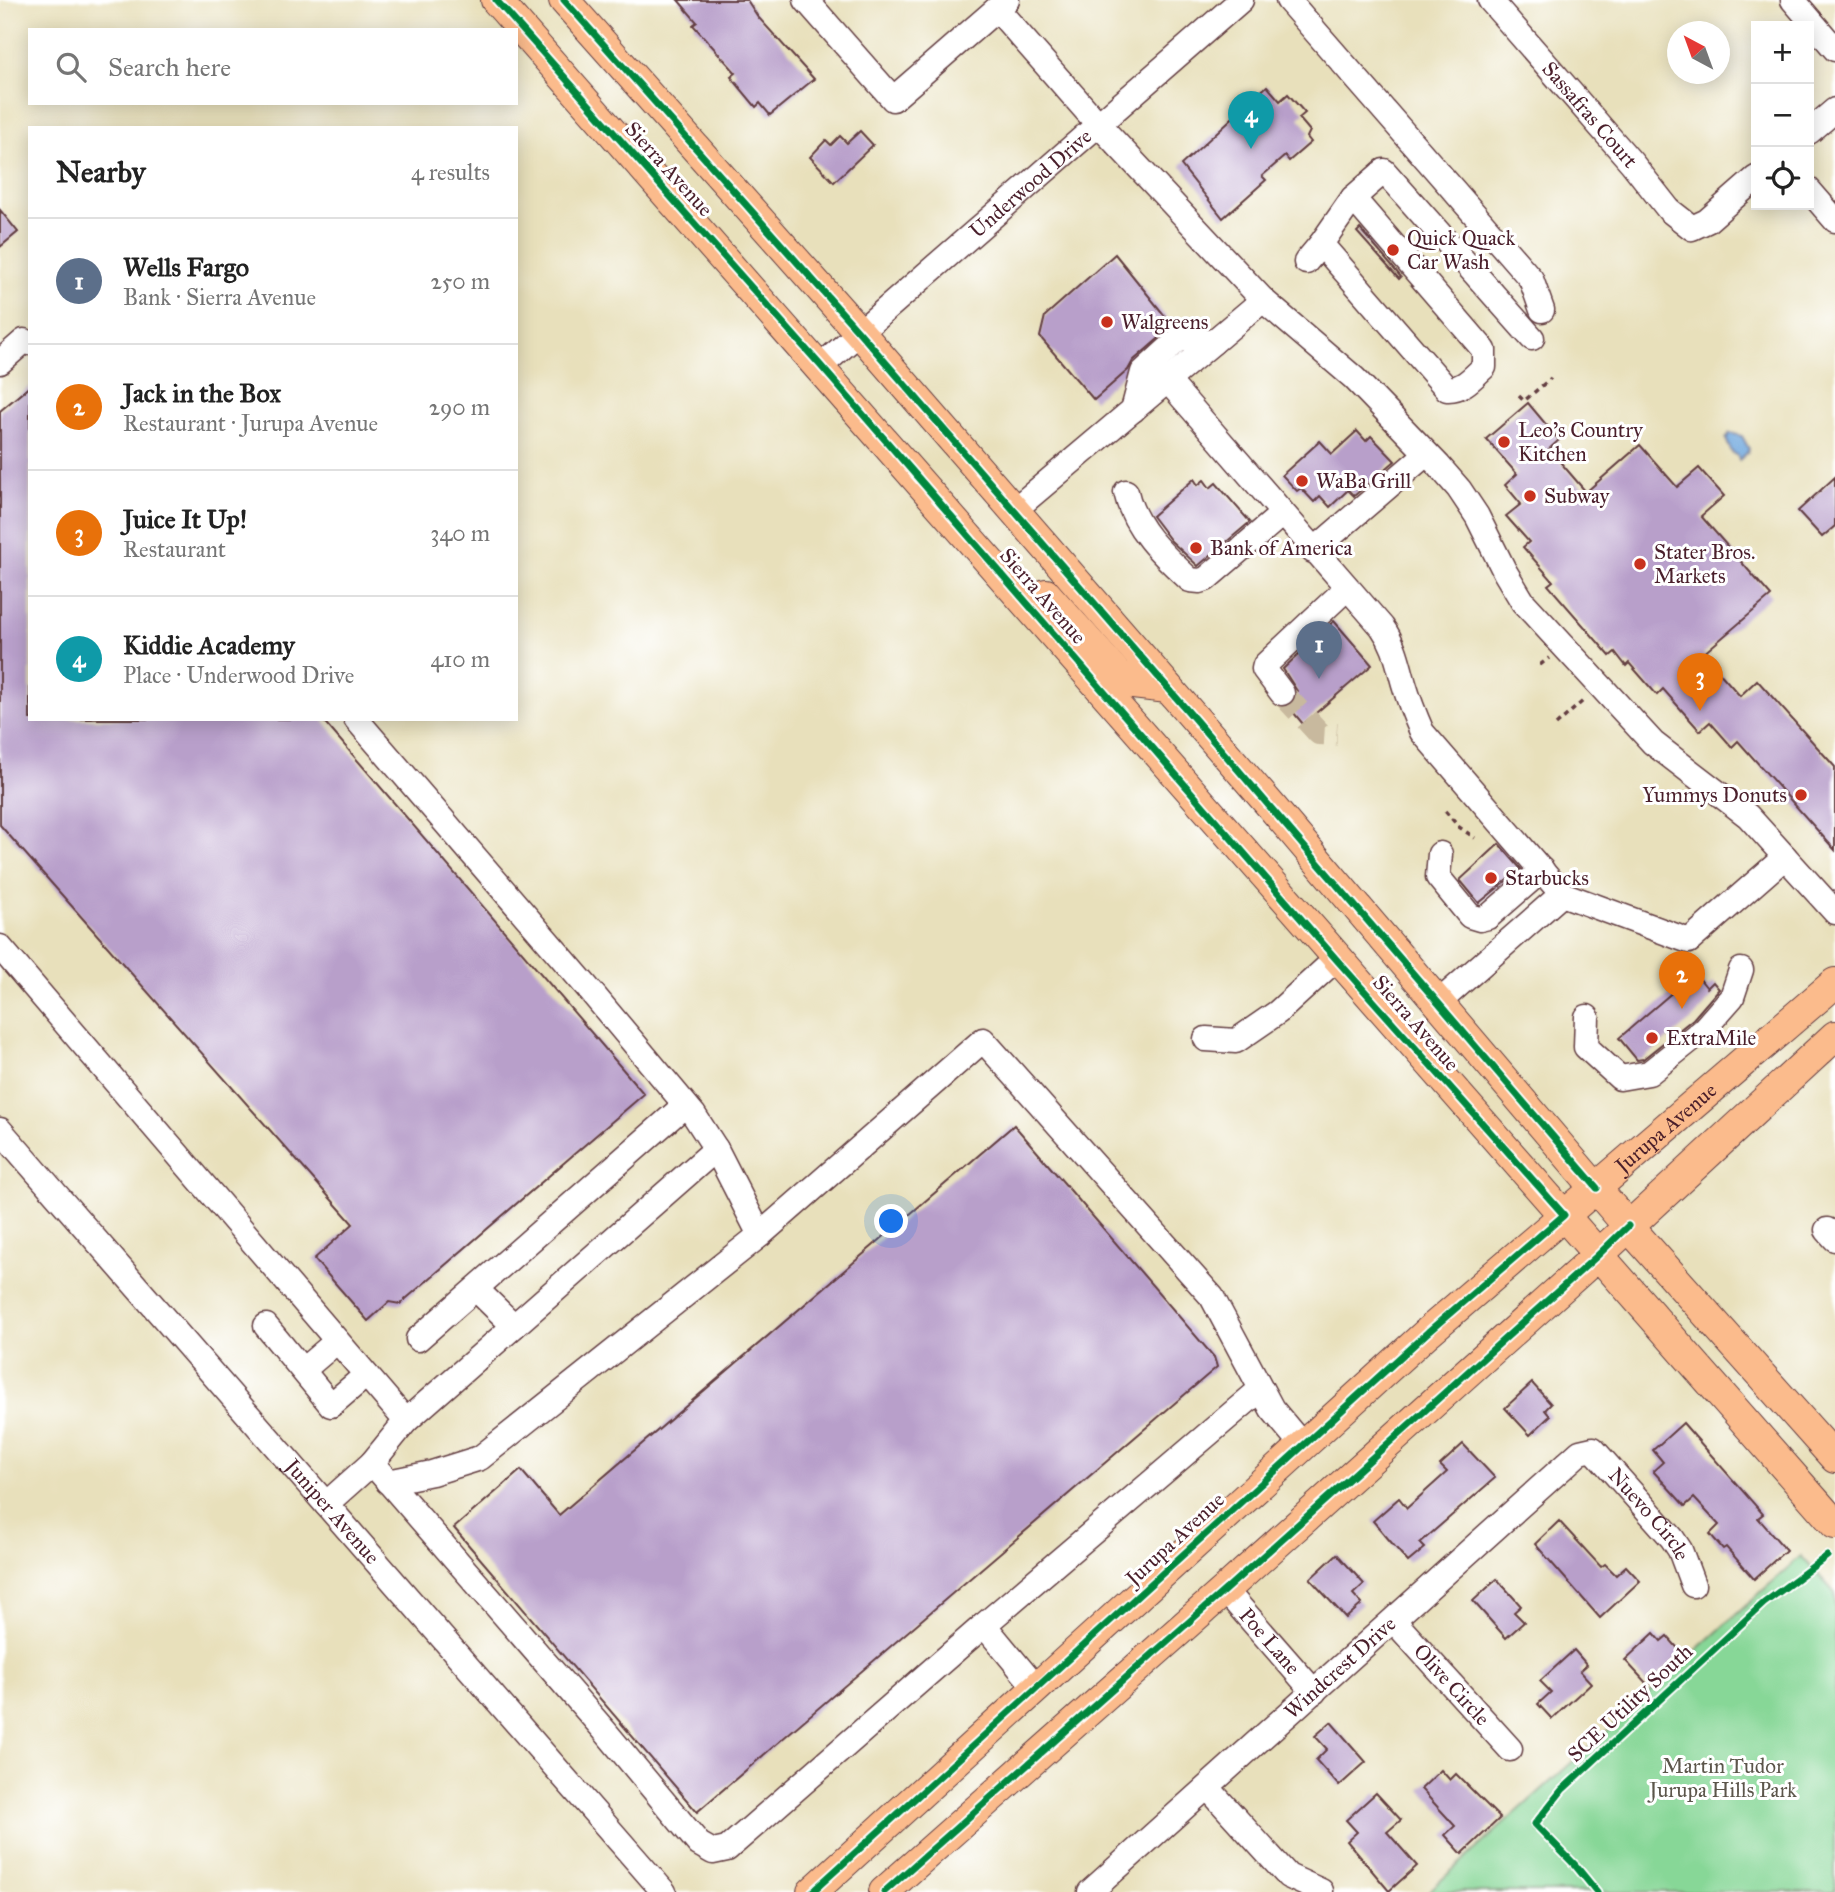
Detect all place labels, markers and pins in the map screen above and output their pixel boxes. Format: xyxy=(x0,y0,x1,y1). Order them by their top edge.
pin: 4 xyxy=(1228,91,1274,149)
place label: Quick Quack Car Wash xyxy=(1407,225,1516,275)
marker: Quick Quack Car Wash xyxy=(1385,242,1401,258)
place label: Walgreens xyxy=(1121,309,1209,335)
marker: Walgreens xyxy=(1099,314,1115,330)
place label: Leo's Country Kitchen xyxy=(1518,417,1644,467)
marker: Leo's Country Kitchen xyxy=(1496,434,1512,450)
place label: WaBa Grill xyxy=(1316,468,1412,494)
marker: WaBa Grill xyxy=(1294,473,1310,489)
place label: Subway xyxy=(1544,483,1611,509)
marker: Subway xyxy=(1522,488,1538,504)
place label: Bank of America xyxy=(1210,535,1353,561)
place label: Stater Bros. Markets xyxy=(1654,539,1755,589)
marker: Bank of America xyxy=(1188,540,1204,556)
marker: Stater Bros. Markets xyxy=(1632,556,1648,572)
pin: 1 xyxy=(1296,621,1342,679)
pin: 3 xyxy=(1677,653,1723,711)
place label: Yummys Donuts xyxy=(1642,782,1787,808)
marker: Yummys Donuts xyxy=(1793,787,1809,803)
place label: Starbucks xyxy=(1505,865,1589,891)
marker: Starbucks xyxy=(1483,870,1499,886)
pin: 2 xyxy=(1659,951,1705,1009)
place label: ExtraMile xyxy=(1666,1025,1757,1051)
marker: ExtraMile xyxy=(1644,1030,1660,1046)

